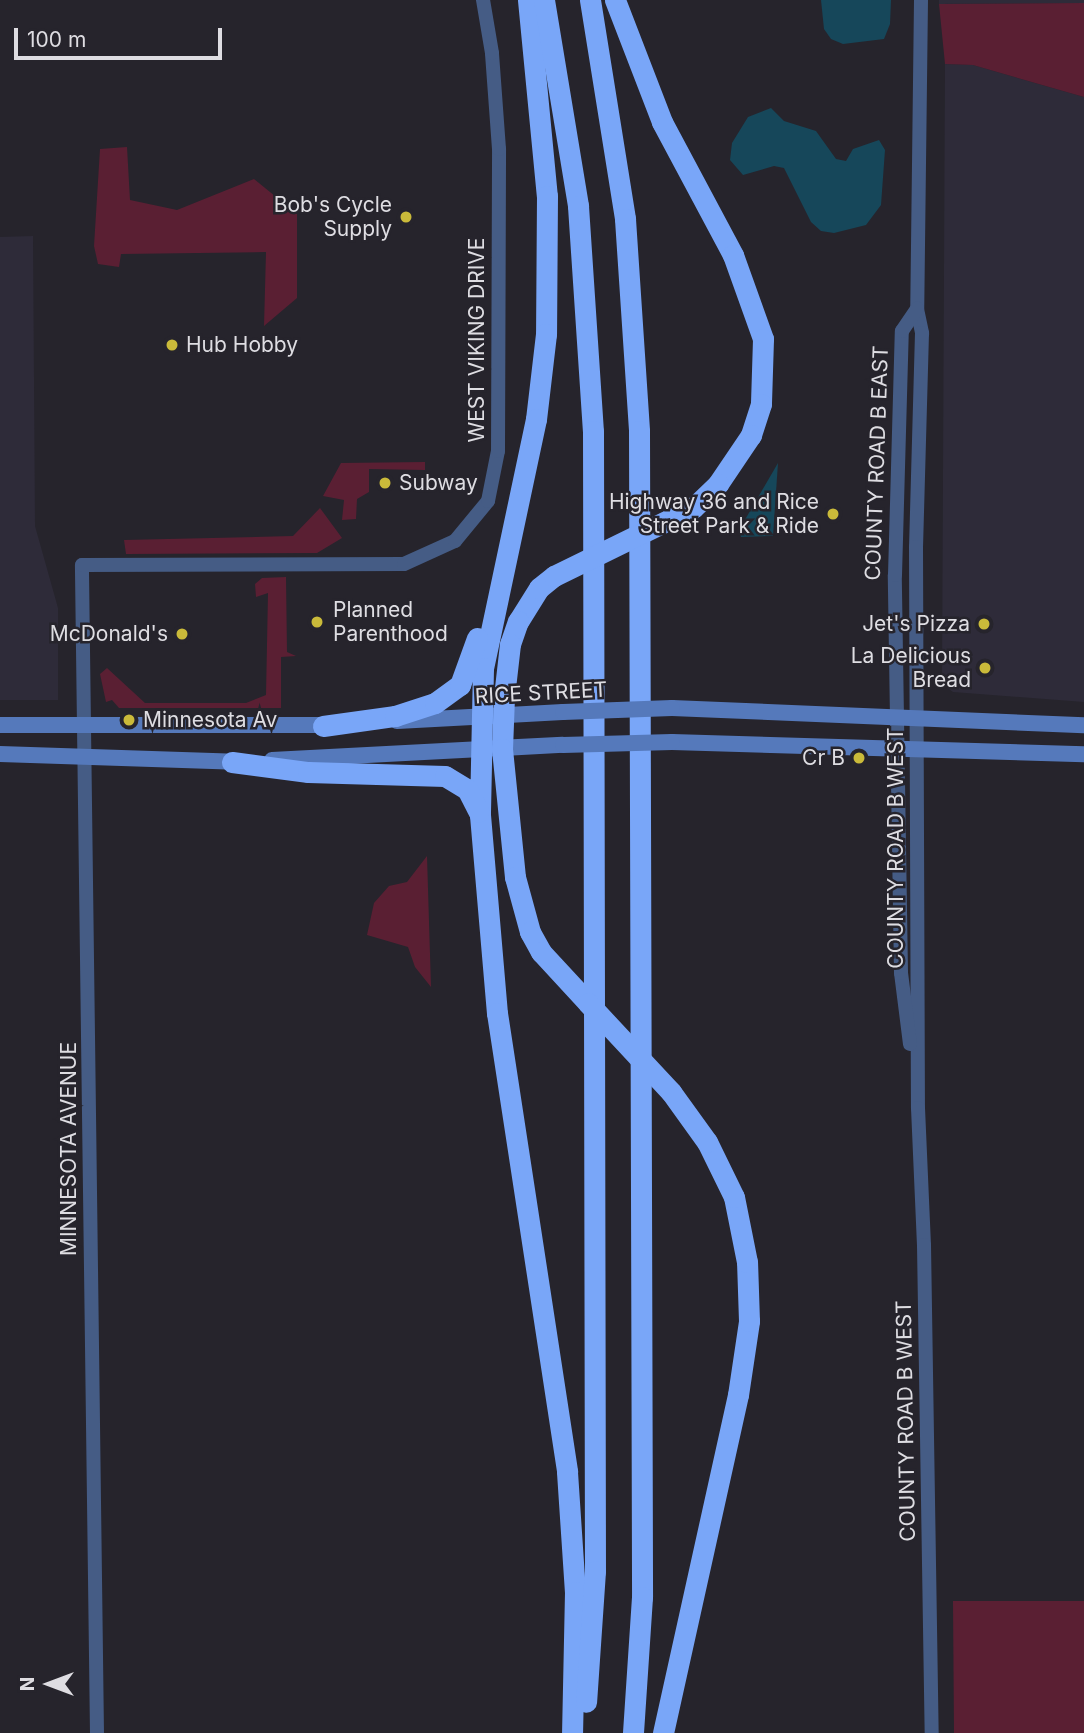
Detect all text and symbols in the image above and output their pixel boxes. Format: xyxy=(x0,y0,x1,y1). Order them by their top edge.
scale bar xyxy=(18,14,226,58)
text: 100 m xyxy=(27,27,86,52)
place label: Bob's Cycle Supply xyxy=(274,192,392,242)
marker: Bob's Cycle Supply xyxy=(398,209,414,225)
street label: WEST VIKING DRIVE xyxy=(464,238,490,442)
place label: Hub Hobby xyxy=(186,332,298,358)
marker: Hub Hobby xyxy=(164,337,180,353)
street label: COUNTY ROAD B EAST xyxy=(860,345,894,581)
place label: Subway xyxy=(399,470,478,496)
marker: Subway xyxy=(377,475,393,491)
place label: Highway 36 and Rice Street Park & Ride xyxy=(609,489,819,539)
marker: Highway 36 and Rice Street Park & Ride xyxy=(825,506,841,522)
place label: Planned Parenthood xyxy=(333,597,448,647)
place label: Jet's Pizza xyxy=(862,611,970,637)
marker: Planned Parenthood xyxy=(307,612,327,632)
marker: Jet's Pizza xyxy=(976,616,992,632)
place label: McDonald's xyxy=(50,621,168,647)
marker: McDonald's xyxy=(174,626,190,642)
place label: La Delicious Bread xyxy=(851,643,971,693)
marker: La Delicious Bread xyxy=(977,660,993,676)
street label: RICE STREET xyxy=(474,677,608,709)
place label: Minnesota Av xyxy=(143,707,277,733)
marker: Minnesota Av xyxy=(121,712,137,728)
street label: COUNTY ROAD B WEST xyxy=(883,727,909,969)
place label: Cr B xyxy=(802,745,845,771)
marker: Cr B xyxy=(851,750,867,766)
street label: MINNESOTA AVENUE xyxy=(56,1042,82,1256)
street label: COUNTY ROAD B WEST xyxy=(891,1300,921,1542)
north arrow xyxy=(14,1649,84,1719)
text: N xyxy=(16,1677,39,1691)

